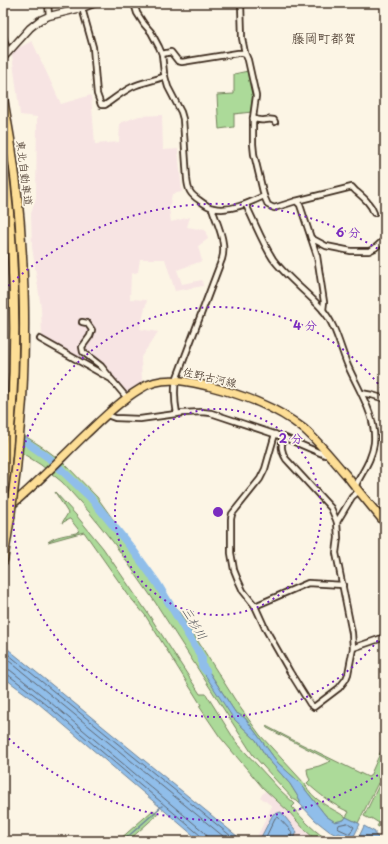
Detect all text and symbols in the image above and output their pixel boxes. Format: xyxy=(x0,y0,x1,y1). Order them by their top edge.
district label: 藤岡町都賀 xyxy=(291,28,357,47)
street label: 東北自動車道 xyxy=(13,139,37,207)
text: 6 分 xyxy=(336,223,360,241)
text: 4 分 xyxy=(293,316,317,334)
street label: 佐野古河線 xyxy=(181,363,239,391)
text: 2 分 xyxy=(279,429,303,447)
centre of rings xyxy=(211,505,225,519)
water label: 三杉川 xyxy=(178,603,212,643)

